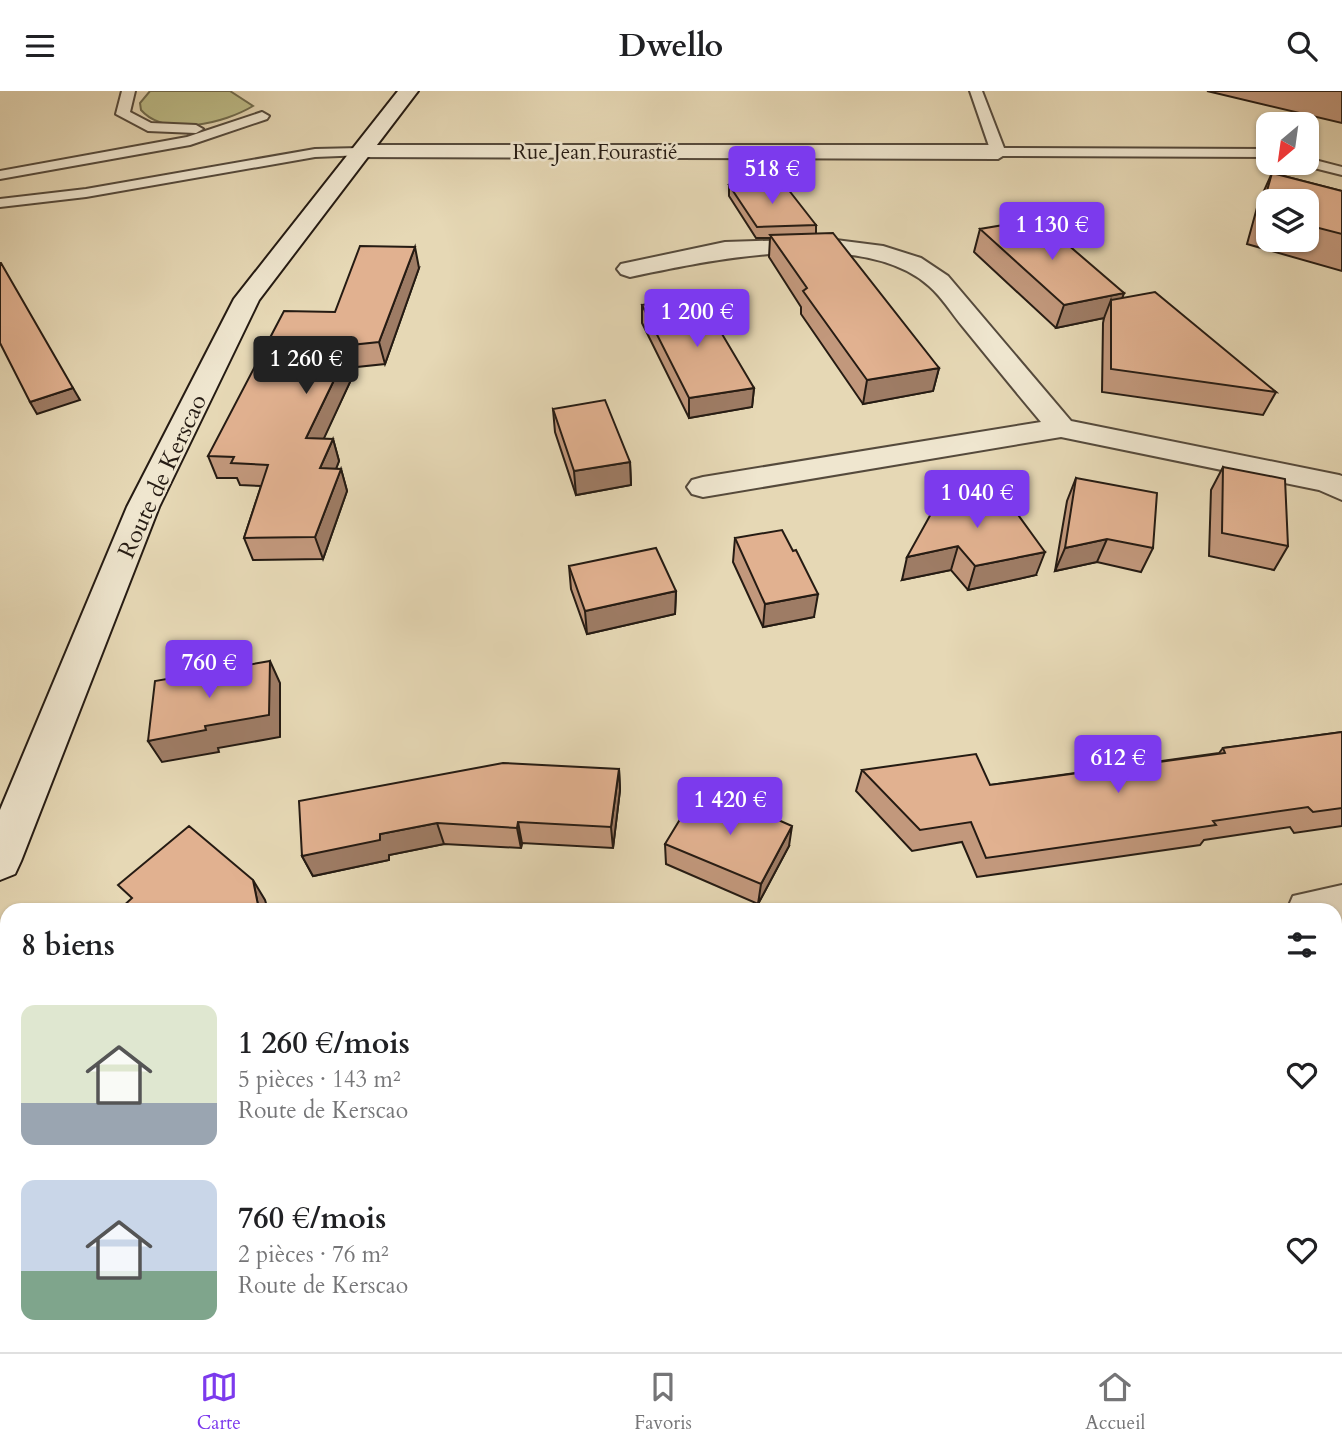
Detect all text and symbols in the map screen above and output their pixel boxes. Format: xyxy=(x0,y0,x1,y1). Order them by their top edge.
text: Dwello xyxy=(619,24,723,68)
icon: menu xyxy=(21,27,59,65)
icon: search xyxy=(1283,27,1321,65)
north arrow xyxy=(1256,112,1320,175)
map controls xyxy=(1256,112,1319,252)
street label: Rue Jean Fourastié xyxy=(512,138,678,167)
pin: 518 € xyxy=(723,146,821,206)
text: 518 € xyxy=(744,153,800,184)
button: layers xyxy=(1256,189,1319,252)
pin: 1 130 € xyxy=(987,202,1117,262)
text: 1 130 € xyxy=(1015,209,1089,240)
pin: 1 200 € xyxy=(632,289,762,349)
text: 1 200 € xyxy=(660,296,734,327)
pin: 1 260 € xyxy=(241,337,371,396)
text: 1 260 € xyxy=(269,343,343,374)
street label: Route de Kerscao xyxy=(110,389,215,564)
pin: 1 040 € xyxy=(912,471,1042,530)
text: 1 040 € xyxy=(940,477,1014,508)
pin: 760 € xyxy=(160,641,258,700)
text: 760 € xyxy=(181,647,237,678)
pin: 612 € xyxy=(1069,735,1167,795)
text: 612 € xyxy=(1090,742,1146,773)
pin: 1 420 € xyxy=(665,777,795,837)
text: 1 420 € xyxy=(693,784,767,815)
text: 8 biens xyxy=(21,925,115,966)
icon: filters xyxy=(1283,926,1321,964)
text: 1 260 €/mois xyxy=(238,1023,410,1064)
icon: home xyxy=(77,1033,161,1117)
icon: heart xyxy=(1283,1056,1321,1094)
text: 5 pièces · 143 m² xyxy=(238,1064,401,1095)
text: Route de Kerscao xyxy=(238,1095,408,1126)
text: 760 €/mois xyxy=(238,1198,386,1239)
icon: home xyxy=(77,1208,161,1292)
icon: heart xyxy=(1283,1231,1321,1269)
text: 2 pièces · 76 m² xyxy=(238,1239,389,1270)
text: Route de Kerscao xyxy=(238,1270,408,1301)
tab: Carte xyxy=(197,1368,241,1436)
tab: Favoris xyxy=(634,1368,692,1436)
tab: Accueil xyxy=(1085,1368,1145,1436)

